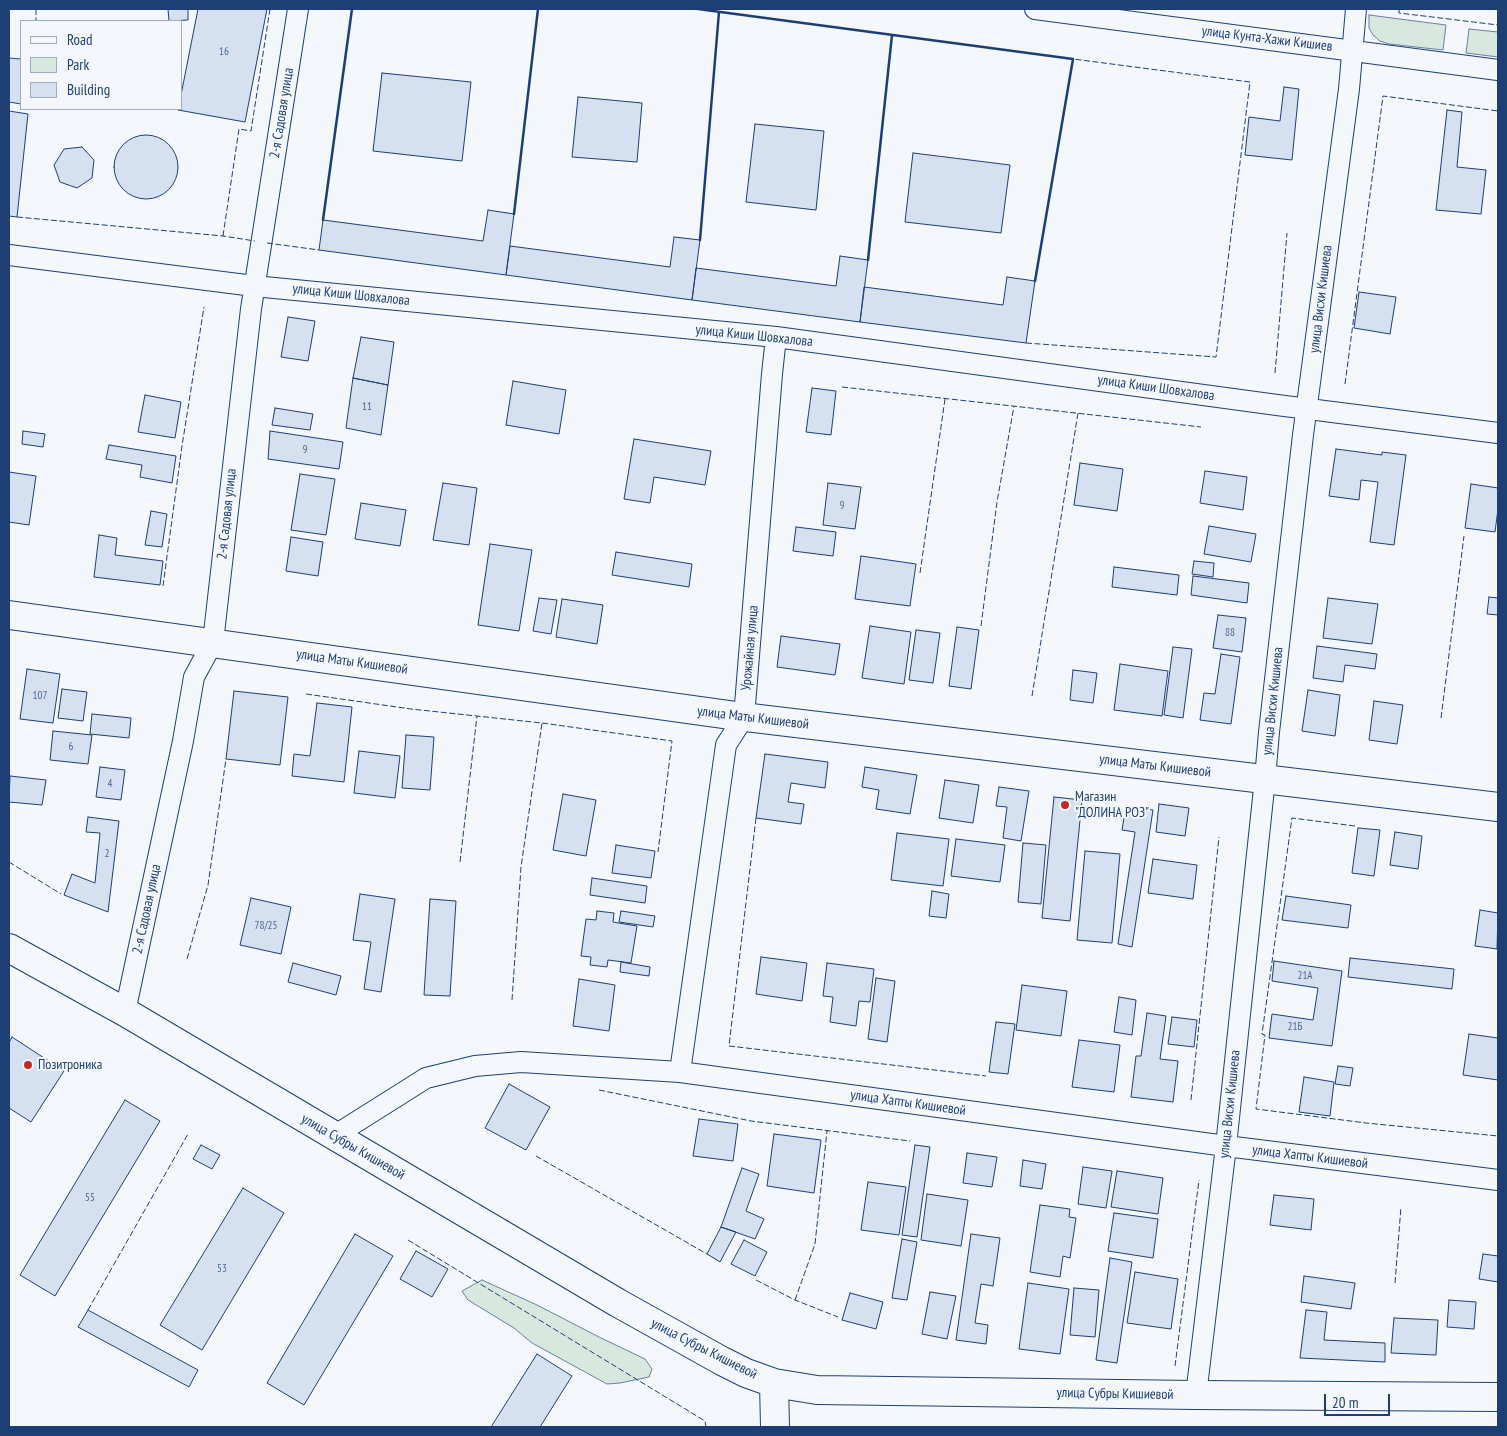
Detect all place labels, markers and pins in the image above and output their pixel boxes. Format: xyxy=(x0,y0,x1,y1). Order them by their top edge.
place label: Магазин "ДОЛИНА РОЗ" xyxy=(1075,789,1149,822)
marker: Магазин "ДОЛИНА РОЗ" xyxy=(1059,799,1071,811)
place label: Позитроника xyxy=(38,1057,102,1073)
marker: Позитроника xyxy=(22,1059,34,1071)

